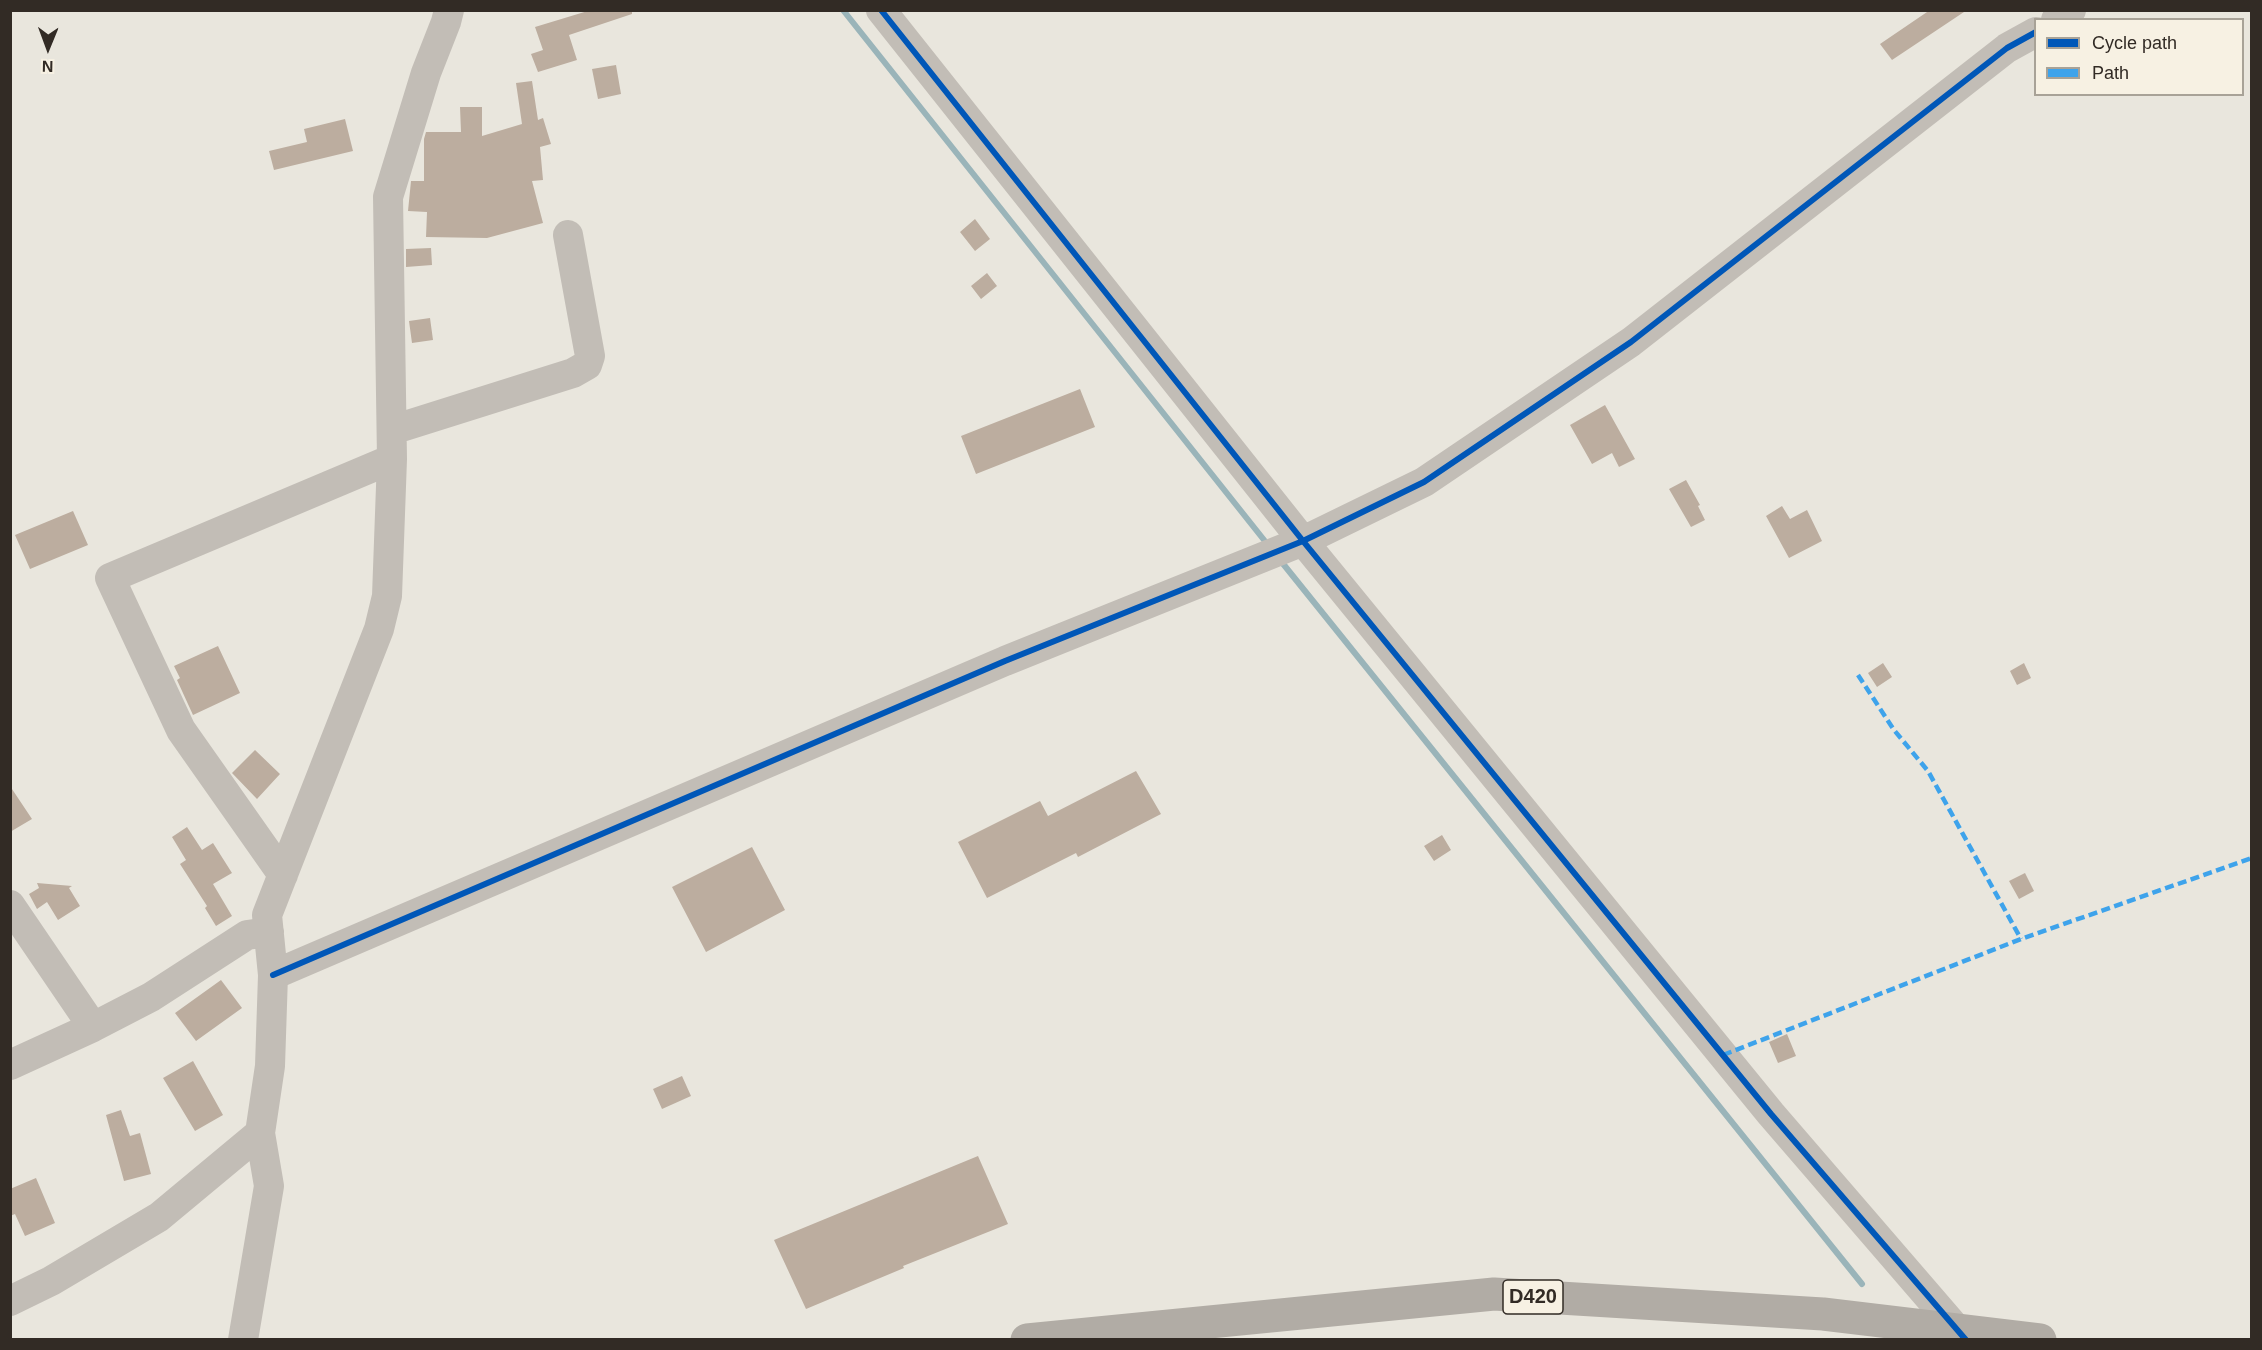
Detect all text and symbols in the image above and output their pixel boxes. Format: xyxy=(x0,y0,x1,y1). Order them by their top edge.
north arrow xyxy=(18,18,78,78)
legend xyxy=(2034,18,2244,96)
text: Cycle path xyxy=(2092,33,2177,53)
text: N xyxy=(42,58,54,75)
text: Path xyxy=(2092,63,2129,83)
road number: D420 xyxy=(1503,1280,1563,1314)

